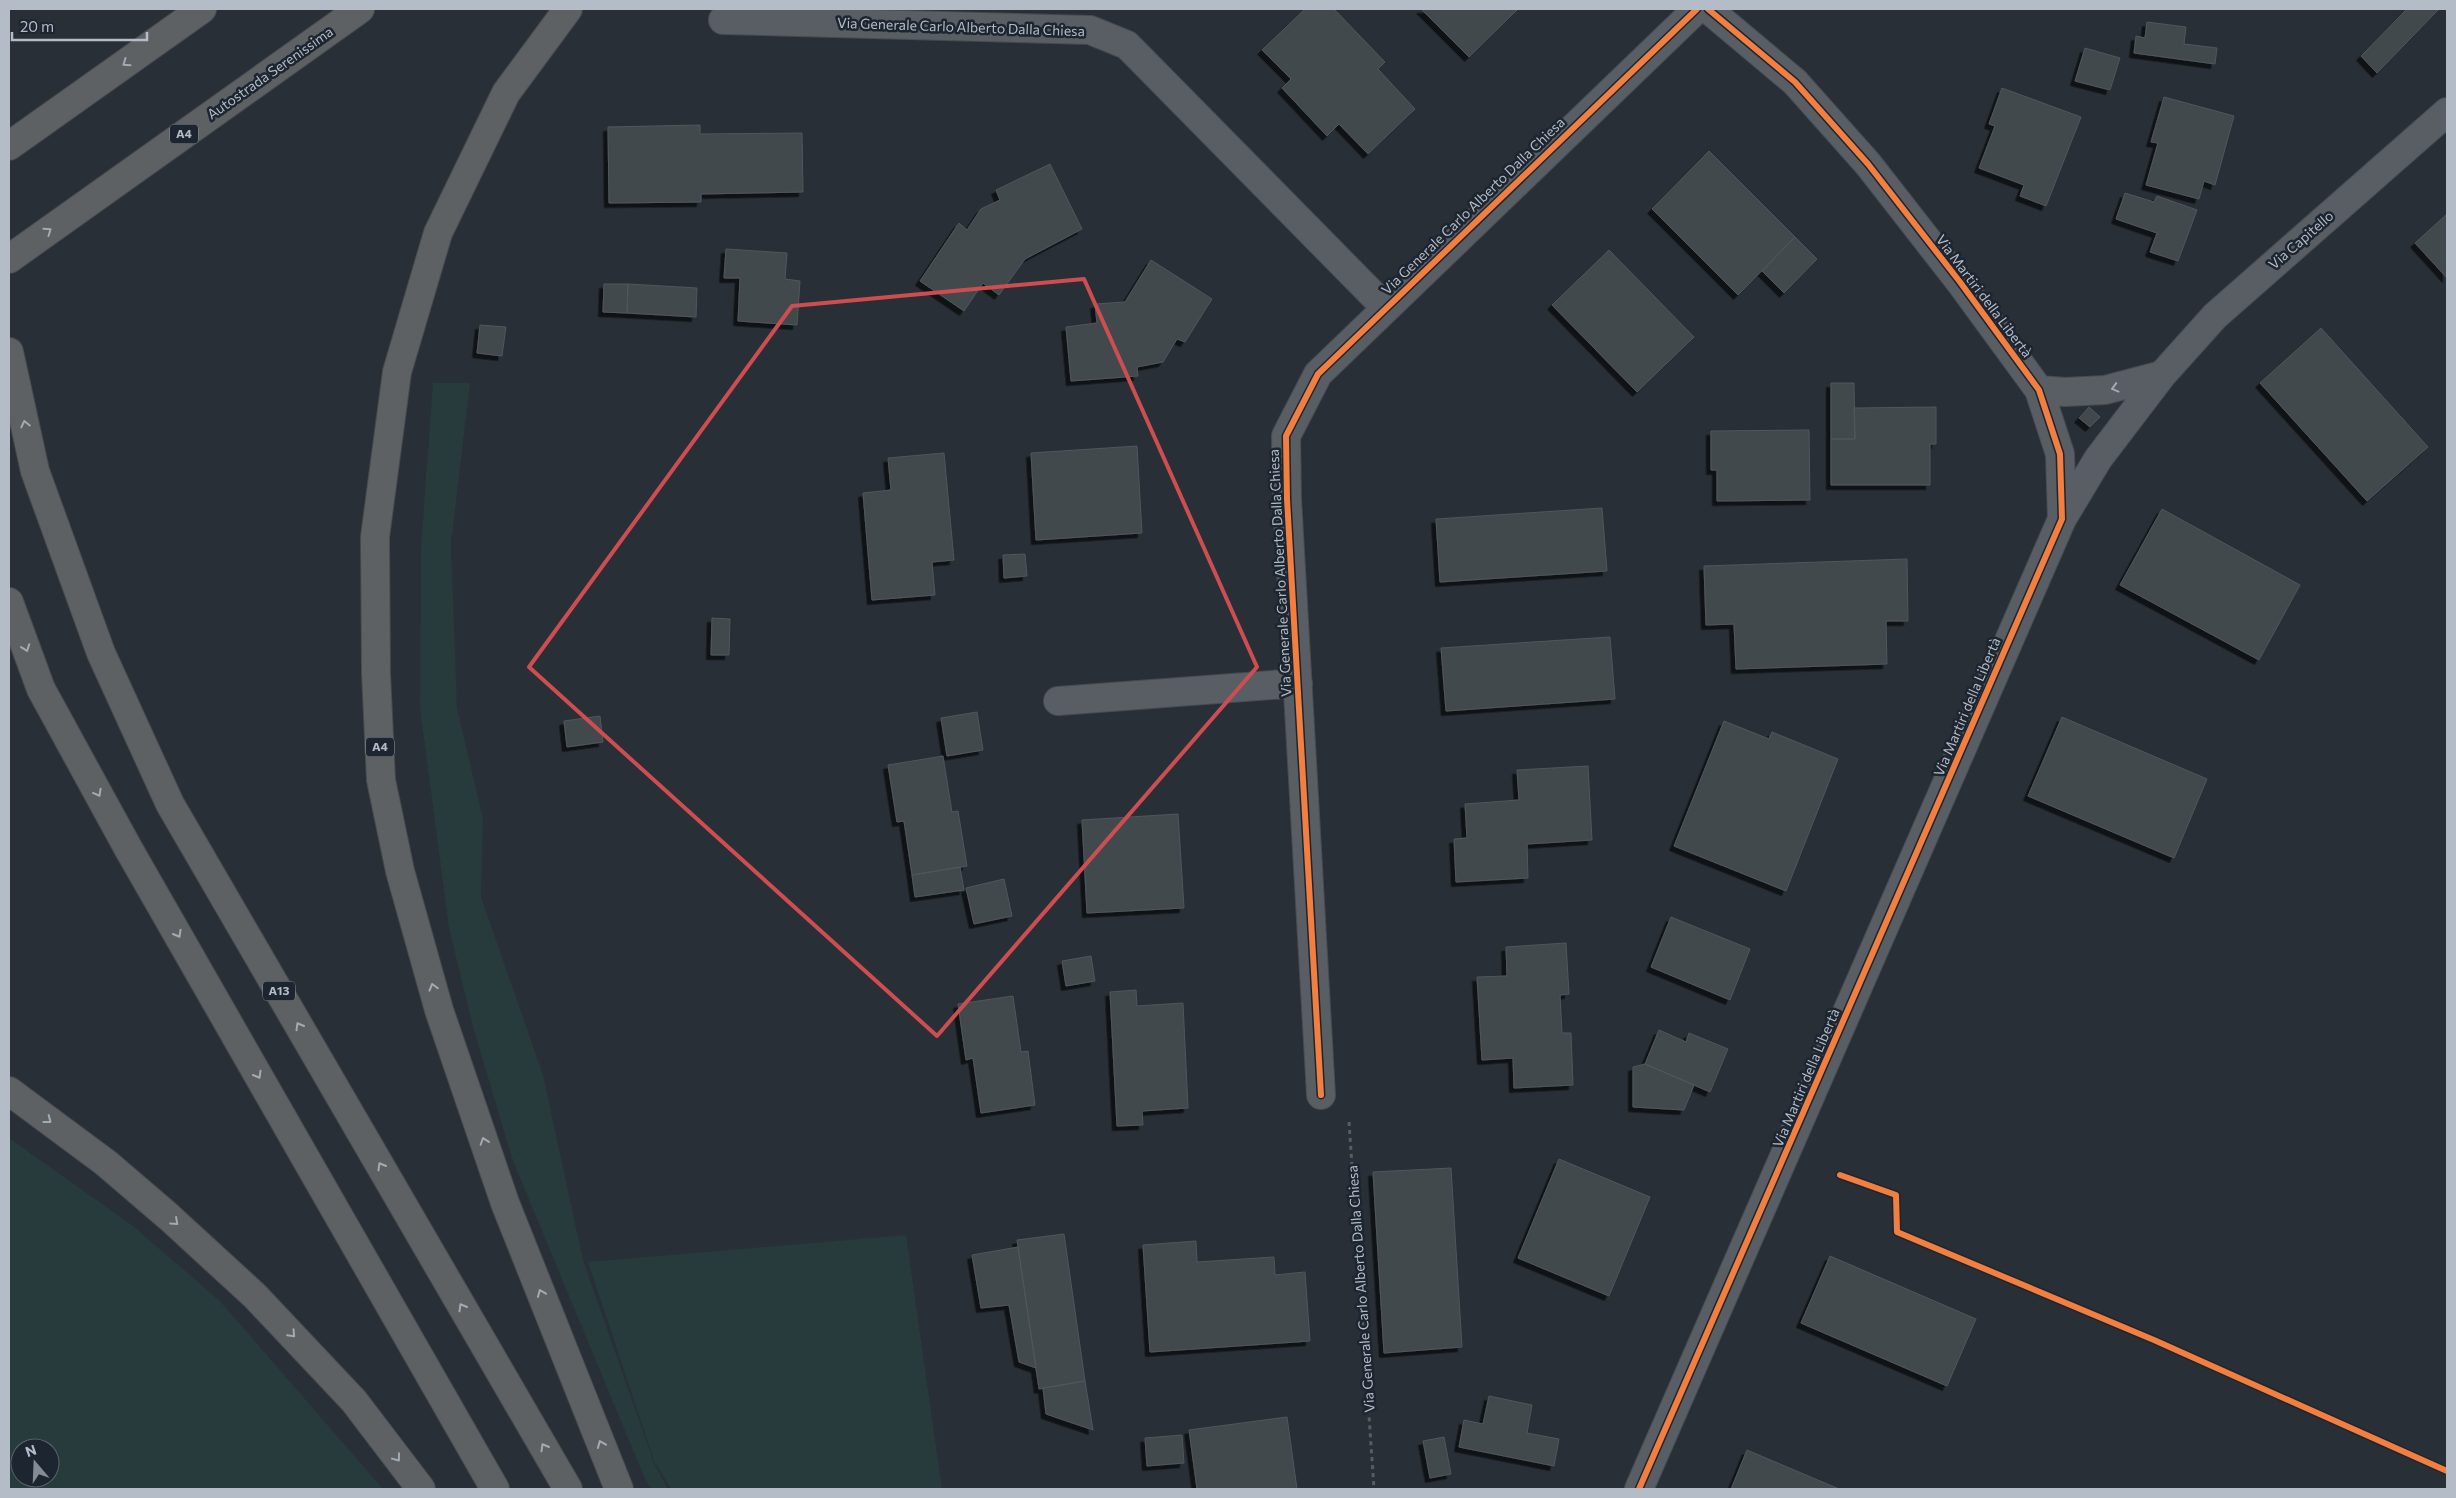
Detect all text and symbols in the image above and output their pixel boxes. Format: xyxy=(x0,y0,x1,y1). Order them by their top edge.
scale bar xyxy=(12,10,148,42)
street label: Via Generale Carlo Alberto Dalla Chiesa xyxy=(837,14,1085,39)
text: 20 m xyxy=(20,17,54,35)
street label: Autostrada Serenissima xyxy=(203,23,336,123)
one-way arrow xyxy=(122,57,132,66)
street label: Via Generale Carlo Alberto Dalla Chiesa xyxy=(1378,113,1568,298)
road number: A4 xyxy=(170,125,198,144)
street label: Via Capitello xyxy=(2265,207,2337,272)
one-way arrow xyxy=(43,228,52,237)
street label: Via Martiri della Libertà xyxy=(1933,231,2036,360)
one-way arrow xyxy=(2111,382,2120,392)
one-way arrow xyxy=(20,419,31,428)
street label: Via Generale Carlo Alberto Dalla Chiesa xyxy=(1265,449,1294,697)
street label: Via Martiri della Libertà xyxy=(1930,635,2003,779)
one-way arrow xyxy=(20,643,30,651)
road number: A4 xyxy=(366,738,394,756)
one-way arrow xyxy=(92,787,102,796)
one-way arrow xyxy=(171,929,181,938)
road number: A13 xyxy=(263,981,295,1000)
one-way arrow xyxy=(428,983,438,991)
street label: Via Martiri della Libertà xyxy=(1769,1006,1842,1150)
one-way arrow xyxy=(295,1022,305,1031)
one-way arrow xyxy=(252,1070,262,1079)
one-way arrow xyxy=(42,1114,51,1122)
one-way arrow xyxy=(480,1137,490,1146)
one-way arrow xyxy=(377,1163,387,1172)
street label: Via Generale Carlo Alberto Dalla Chiesa xyxy=(1343,1165,1378,1413)
one-way arrow xyxy=(169,1216,178,1225)
one-way arrow xyxy=(537,1289,547,1298)
one-way arrow xyxy=(459,1303,469,1312)
one-way arrow xyxy=(286,1329,295,1338)
north arrow xyxy=(10,1438,60,1488)
text: N xyxy=(23,1440,38,1460)
one-way arrow xyxy=(597,1440,607,1449)
one-way arrow xyxy=(540,1444,550,1453)
one-way arrow xyxy=(392,1452,400,1461)

